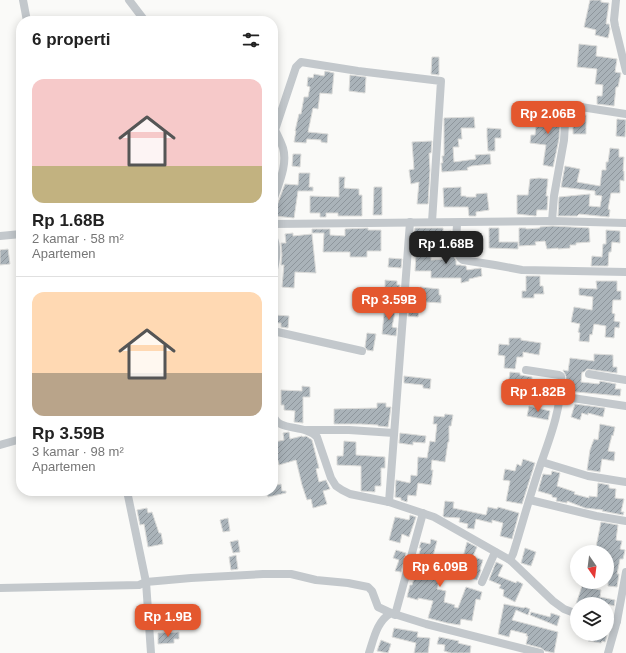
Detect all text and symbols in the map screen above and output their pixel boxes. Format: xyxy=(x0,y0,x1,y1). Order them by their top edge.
icon: filters xyxy=(240,29,262,51)
text: 6 properti xyxy=(32,30,110,49)
pin: Rp 2.06B xyxy=(507,101,589,135)
icon: home xyxy=(111,105,183,177)
text: Rp 2.06B xyxy=(520,106,576,121)
text: Rp 1.68B xyxy=(32,211,105,230)
text: 2 kamar · 58 m² xyxy=(32,231,124,246)
pin: Rp 1.68B xyxy=(405,231,487,265)
text: Rp 1.68B xyxy=(418,236,474,251)
text: Apartemen xyxy=(32,246,96,261)
pin: Rp 3.59B xyxy=(348,287,430,321)
text: Rp 3.59B xyxy=(361,292,417,307)
icon: home xyxy=(111,318,183,390)
pin: Rp 1.82B xyxy=(497,379,579,413)
text: Rp 1.82B xyxy=(510,384,566,399)
text: Rp 3.59B xyxy=(32,424,105,443)
text: 3 kamar · 98 m² xyxy=(32,444,124,459)
text: Apartemen xyxy=(32,459,96,474)
north arrow xyxy=(570,545,614,589)
map controls xyxy=(570,545,614,641)
pin: Rp 6.09B xyxy=(399,554,481,588)
text: Rp 6.09B xyxy=(412,559,468,574)
button: layers xyxy=(570,597,614,641)
pin: Rp 1.9B xyxy=(131,604,205,638)
text: Rp 1.9B xyxy=(144,609,192,624)

